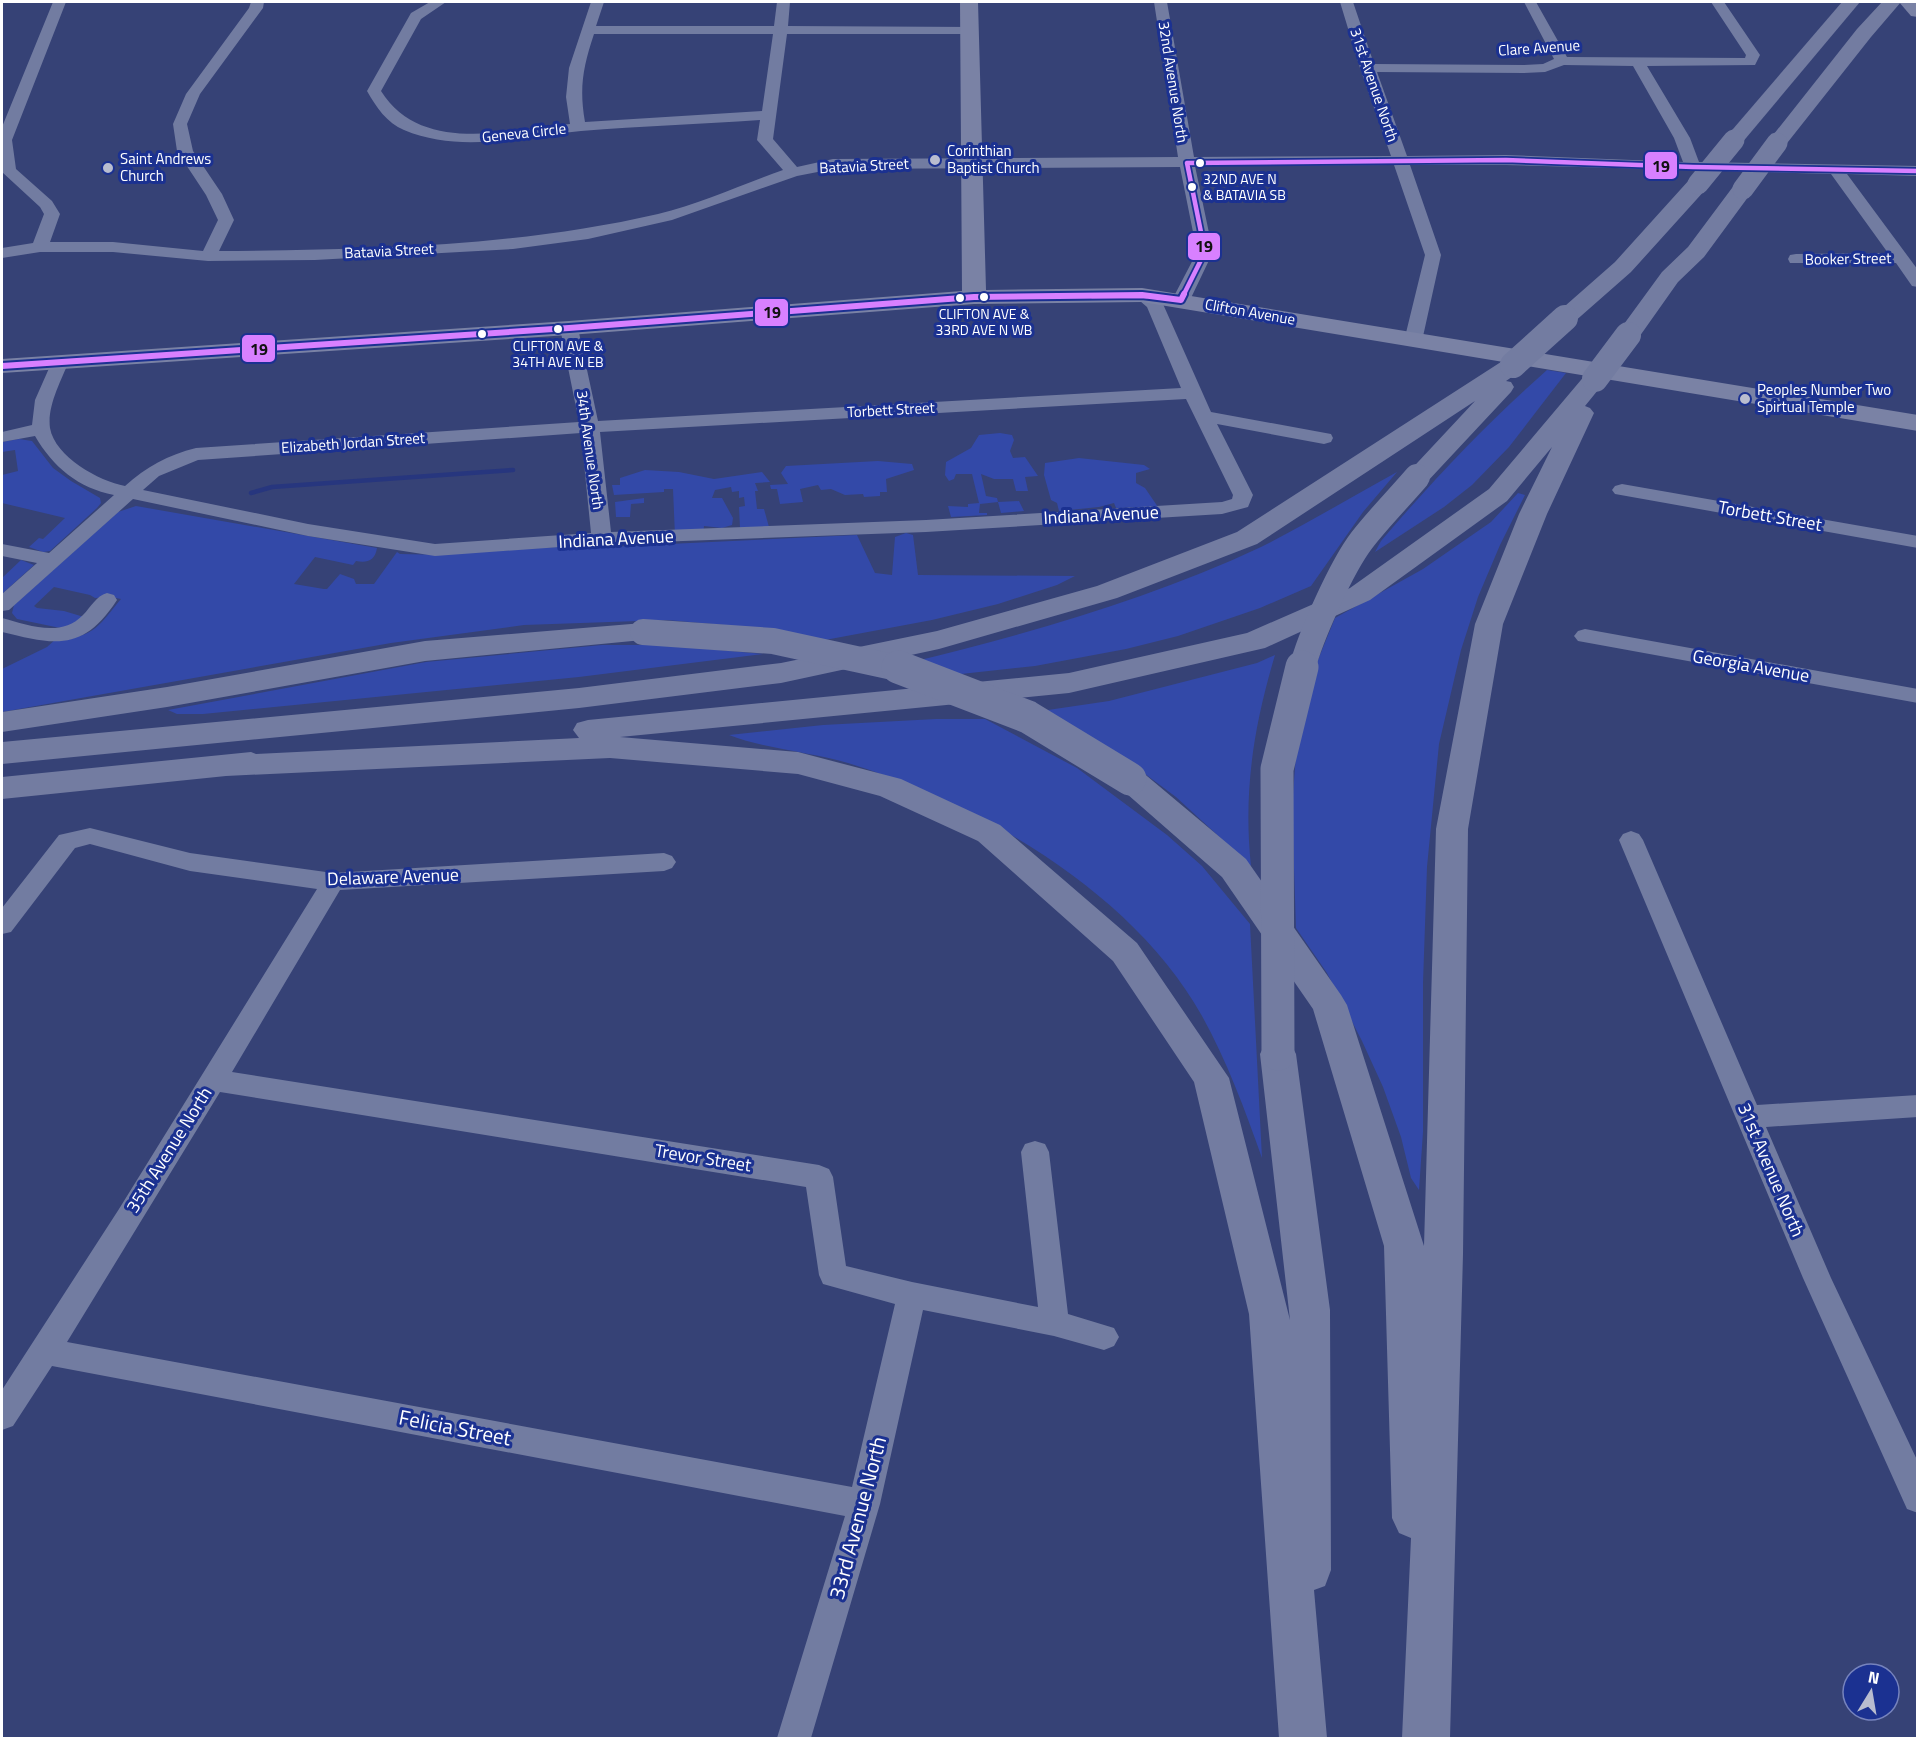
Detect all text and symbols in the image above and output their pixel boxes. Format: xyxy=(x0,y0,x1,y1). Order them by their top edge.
street label: 32nd Avenue North xyxy=(1153,19,1194,144)
street label: 31st Avenue North xyxy=(1344,25,1405,145)
street label: Clare Avenue xyxy=(1497,33,1581,62)
street label: Geneva Circle xyxy=(481,117,567,148)
place label: Corinthian Baptist Church xyxy=(947,139,1040,179)
place label: Saint Andrews Church xyxy=(120,147,211,187)
line badge: 19 xyxy=(1644,151,1678,180)
street label: Batavia Street xyxy=(819,152,910,179)
marker: Corinthian Baptist Church xyxy=(928,153,942,167)
text: 19 xyxy=(1652,154,1670,178)
unlabelled marker xyxy=(1194,157,1206,169)
marker: Saint Andrews Church xyxy=(101,161,115,175)
place label: 32ND AVE N & BATAVIA SB xyxy=(1203,168,1286,205)
marker: 32ND AVE N & BATAVIA SB xyxy=(1186,181,1198,193)
line badge: 19 xyxy=(1187,232,1221,261)
text: 19 xyxy=(1195,234,1213,258)
street label: Batavia Street xyxy=(344,237,435,264)
street label: Booker Street xyxy=(1804,246,1892,271)
marker: CLIFTON AVE & 33RD AVE N WB xyxy=(978,291,990,303)
unlabelled marker xyxy=(954,292,966,304)
street label: Clifton Avenue xyxy=(1203,292,1297,331)
line badge: 19 xyxy=(754,298,789,327)
text: 19 xyxy=(763,300,781,324)
place label: CLIFTON AVE & 33RD AVE N WB xyxy=(936,303,1032,340)
marker: CLIFTON AVE & 34TH AVE N EB xyxy=(552,323,564,335)
unlabelled marker xyxy=(476,328,488,340)
line badge: 19 xyxy=(241,334,276,363)
place label: CLIFTON AVE & 34TH AVE N EB xyxy=(512,335,604,372)
text: 19 xyxy=(250,337,268,361)
place label: Peoples Number Two Spirtual Temple xyxy=(1757,378,1891,418)
street label: 34th Avenue North xyxy=(571,389,610,511)
marker: Peoples Number Two Spirtual Temple xyxy=(1738,392,1752,406)
street label: Torbett Street xyxy=(847,396,936,423)
street label: Elizabeth Jordan Street xyxy=(280,426,426,459)
street label: Torbett Street xyxy=(1716,493,1825,538)
street label: Indiana Avenue xyxy=(1043,498,1159,531)
street label: Indiana Avenue xyxy=(558,522,674,555)
street label: Georgia Avenue xyxy=(1691,642,1812,689)
street label: Delaware Avenue xyxy=(327,861,459,892)
street label: 35th Avenue North xyxy=(119,1081,218,1218)
street label: 31st Avenue North xyxy=(1731,1099,1812,1241)
street label: Trevor Street xyxy=(653,1137,754,1179)
street label: Felicia Street xyxy=(396,1400,515,1454)
street label: 33rd Avenue North xyxy=(820,1433,894,1603)
north arrow xyxy=(1841,1662,1901,1722)
text: N xyxy=(1866,1664,1882,1690)

